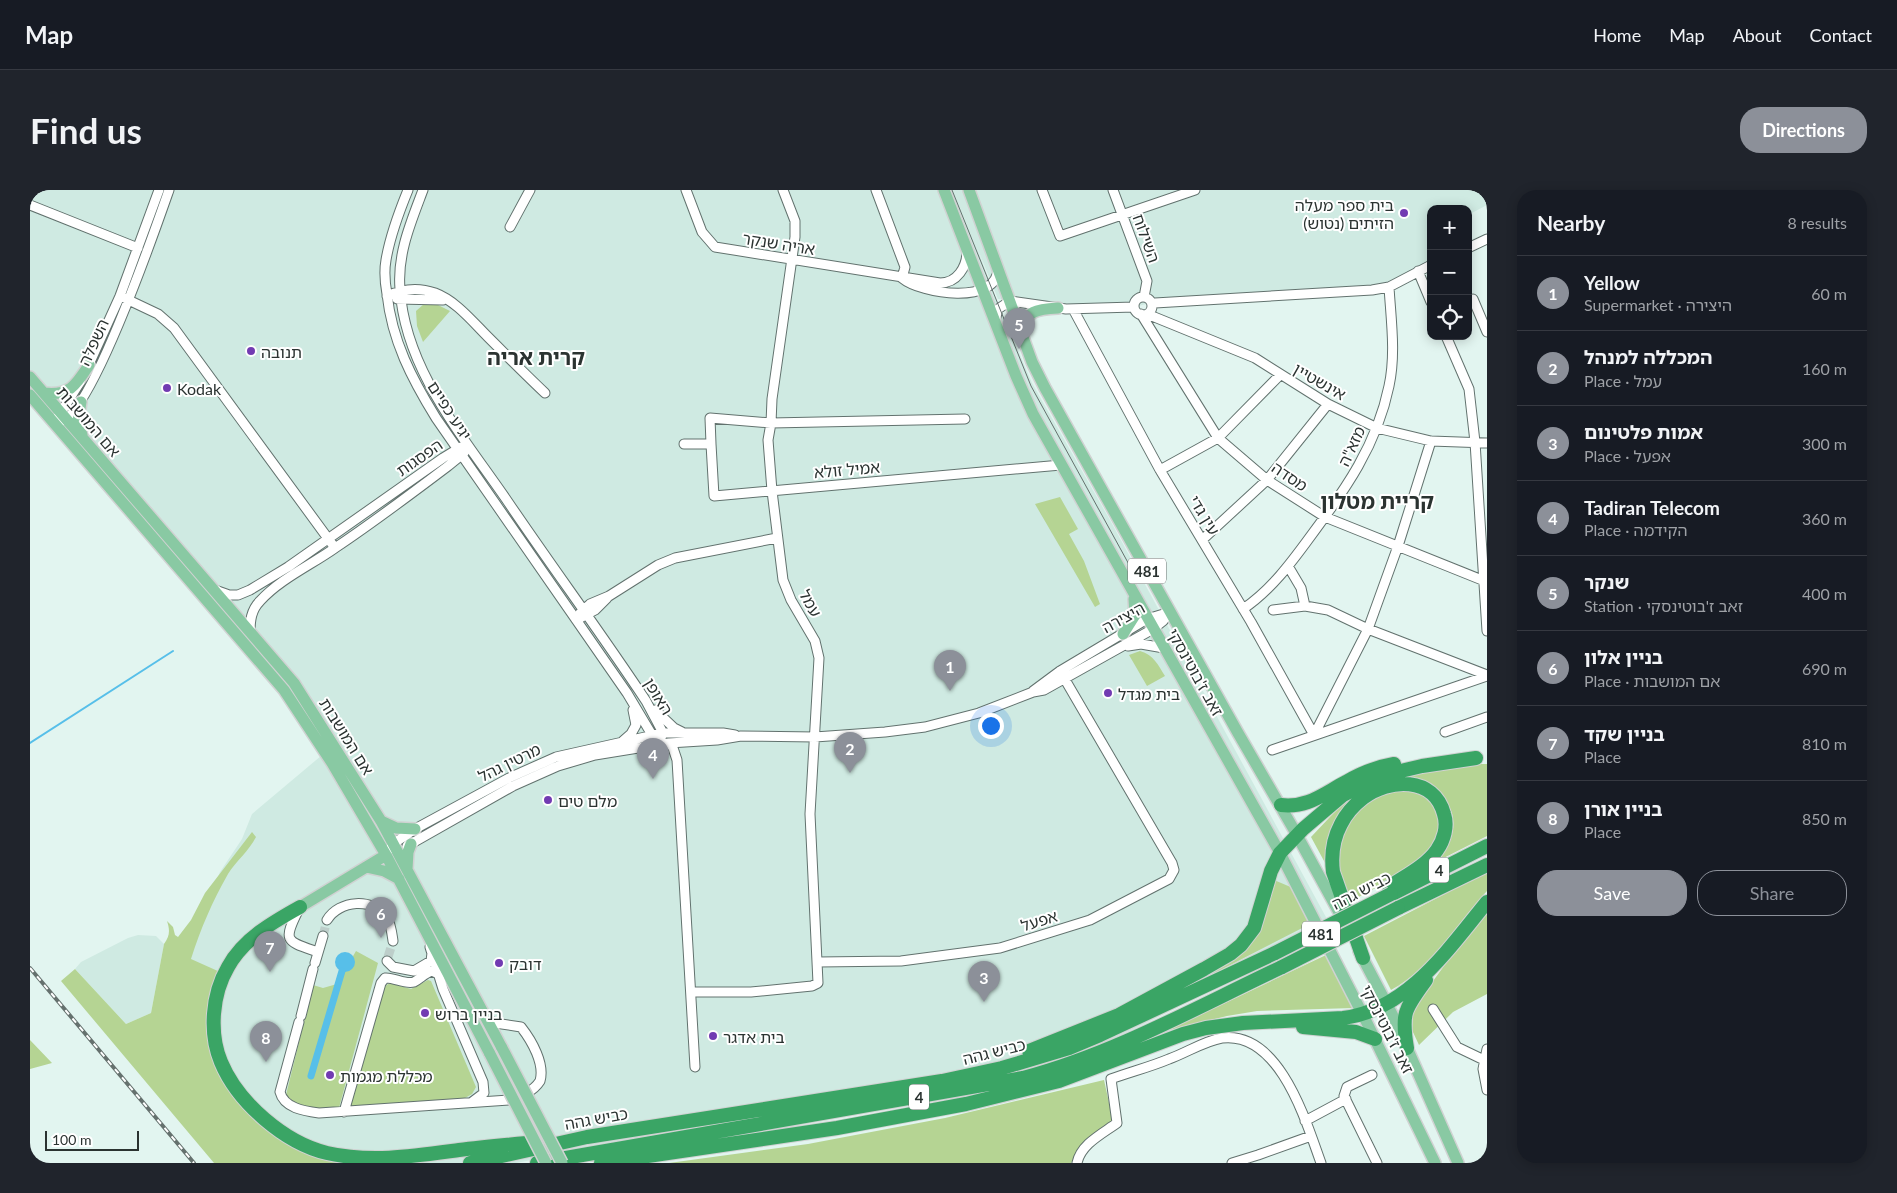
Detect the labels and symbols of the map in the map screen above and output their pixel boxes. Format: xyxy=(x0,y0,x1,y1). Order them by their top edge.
place label: בית ספר מעלה הזיתים (נטוש) xyxy=(1295,195,1394,232)
marker: בית ספר מעלה הזיתים (נטוש) xyxy=(1398,207,1410,219)
street label: השילוח xyxy=(1129,211,1165,265)
street label: אריה שנקר xyxy=(741,228,817,258)
pin: 5 xyxy=(1003,308,1035,349)
street label: השפלה xyxy=(74,316,112,368)
place label: תנובה xyxy=(261,342,302,361)
district label: קרית אריה xyxy=(487,344,585,369)
marker: תנובה xyxy=(245,345,257,357)
street label: אינשטיין xyxy=(1291,359,1349,403)
street label: יגיע כפיים xyxy=(424,377,476,443)
place label: Kodak xyxy=(177,379,222,398)
street label: אם המושבות xyxy=(53,382,125,460)
marker: Kodak xyxy=(161,382,173,394)
street label: מזא"ה xyxy=(1334,423,1368,469)
street label: הפסגות xyxy=(392,434,446,480)
street label: אמיל זולא xyxy=(813,457,881,481)
street label: מסדה xyxy=(1269,457,1311,495)
district label: קריית מטלון xyxy=(1320,488,1434,513)
street label: עין גדי xyxy=(1186,492,1224,538)
road number: 481 xyxy=(1128,558,1166,584)
street label: עמל xyxy=(796,586,826,620)
street label: היצירה xyxy=(1098,598,1148,636)
street label: זאב ז'בוטינסקי xyxy=(1164,625,1228,719)
pin: 1 xyxy=(934,650,966,691)
street label: האופן xyxy=(641,674,677,718)
place label: בית מגדל xyxy=(1118,684,1180,703)
marker: בית מגדל xyxy=(1102,687,1114,699)
street label: אם המושבות xyxy=(316,694,378,778)
your location xyxy=(978,713,1004,739)
pin: 2 xyxy=(834,732,866,773)
pin: 4 xyxy=(637,738,669,779)
street label: מרטין גהל xyxy=(475,739,543,785)
place label: מלם טים xyxy=(558,791,617,810)
marker: מלם טים xyxy=(542,794,554,806)
road number: 4 xyxy=(1429,858,1449,882)
street label: כביש גהה xyxy=(1328,867,1394,913)
pin: 6 xyxy=(365,897,397,938)
street label: אפעל xyxy=(1018,905,1060,935)
road number: 481 xyxy=(1302,922,1340,946)
pin: 7 xyxy=(254,931,286,972)
place label: דובק xyxy=(509,954,542,973)
marker: דובק xyxy=(493,957,505,969)
pin: 3 xyxy=(968,961,1000,1002)
street label: זאב ז'בוטינסקי xyxy=(1358,982,1418,1076)
place label: בניין ברוש xyxy=(435,1004,502,1023)
marker: בניין ברוש xyxy=(419,1007,431,1019)
pin: 8 xyxy=(250,1021,282,1062)
place label: בית אדגר xyxy=(723,1027,785,1046)
marker: בית אדגר xyxy=(707,1030,719,1042)
street label: כביש גהה xyxy=(961,1034,1027,1068)
place label: מכללת מגמות xyxy=(340,1066,433,1085)
marker: מכללת מגמות xyxy=(324,1069,336,1081)
road number: 4 xyxy=(909,1084,929,1110)
street label: כביש גהה xyxy=(563,1103,629,1133)
scale bar xyxy=(45,1128,139,1151)

